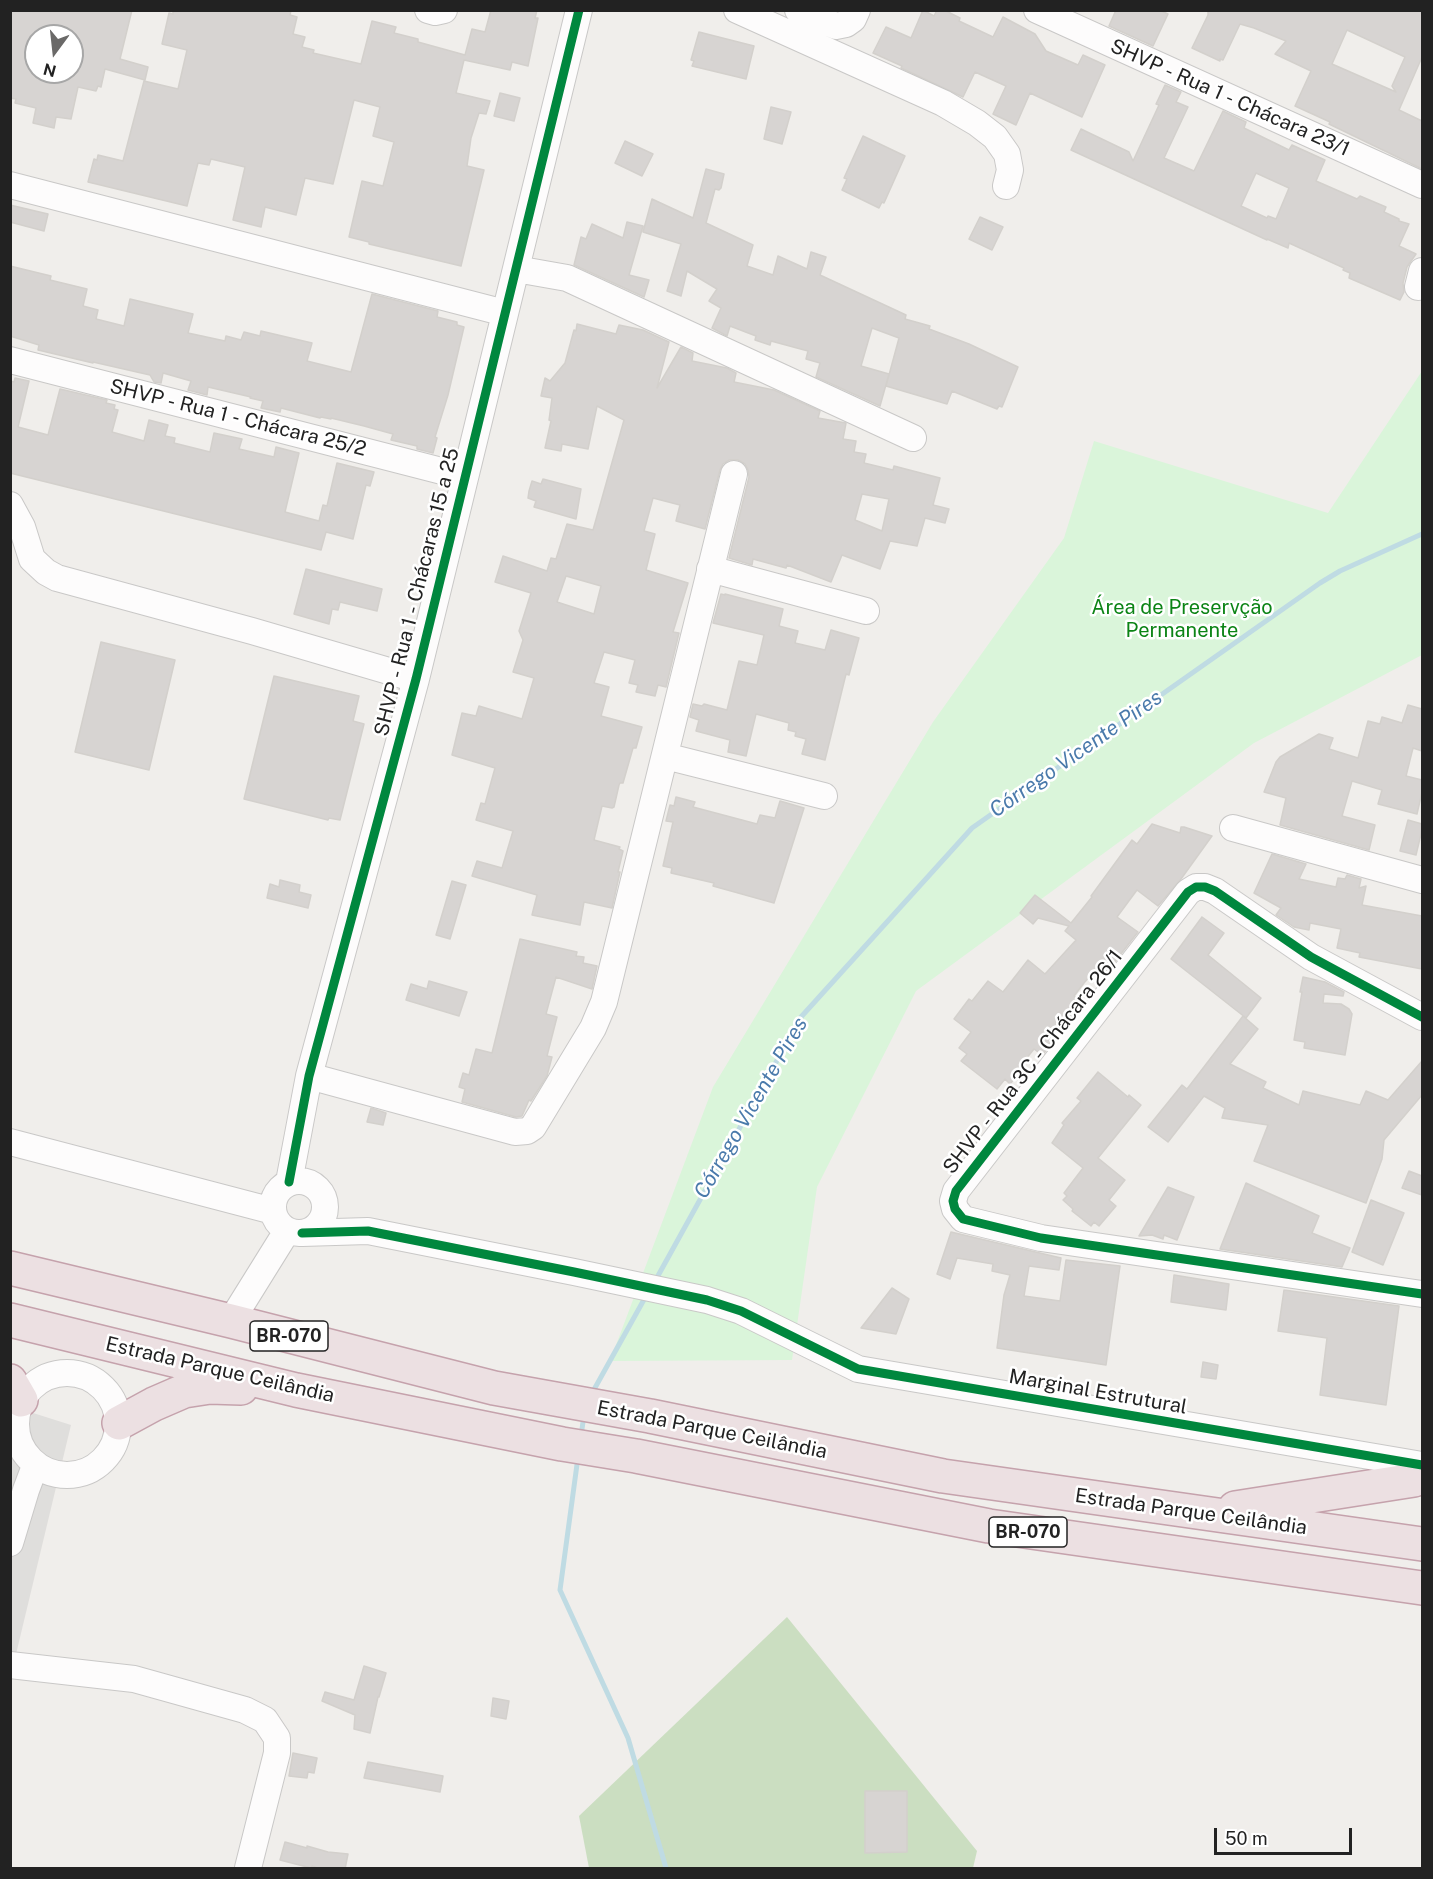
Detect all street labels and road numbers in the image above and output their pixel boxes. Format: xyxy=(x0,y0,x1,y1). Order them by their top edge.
street label: SHVP - Rua 1 - Chácara 23/1 xyxy=(1107,34,1353,162)
street label: SHVP - Rua 1 - Chácara 25/2 xyxy=(107,374,369,462)
street label: SHVP - Rua 1 - Chácaras 15 a 25 xyxy=(370,445,464,739)
street label: SHVP - Rua 3C - Chácara 26/1 xyxy=(938,945,1128,1179)
road number: BR-070 xyxy=(250,1321,328,1351)
street label: Estrada Parque Ceilândia xyxy=(103,1332,337,1408)
street label: Marginal Estrutural xyxy=(1007,1365,1189,1419)
street label: Estrada Parque Ceilândia xyxy=(595,1396,829,1464)
street label: Estrada Parque Ceilândia xyxy=(1073,1484,1309,1540)
road number: BR-070 xyxy=(989,1517,1067,1547)

